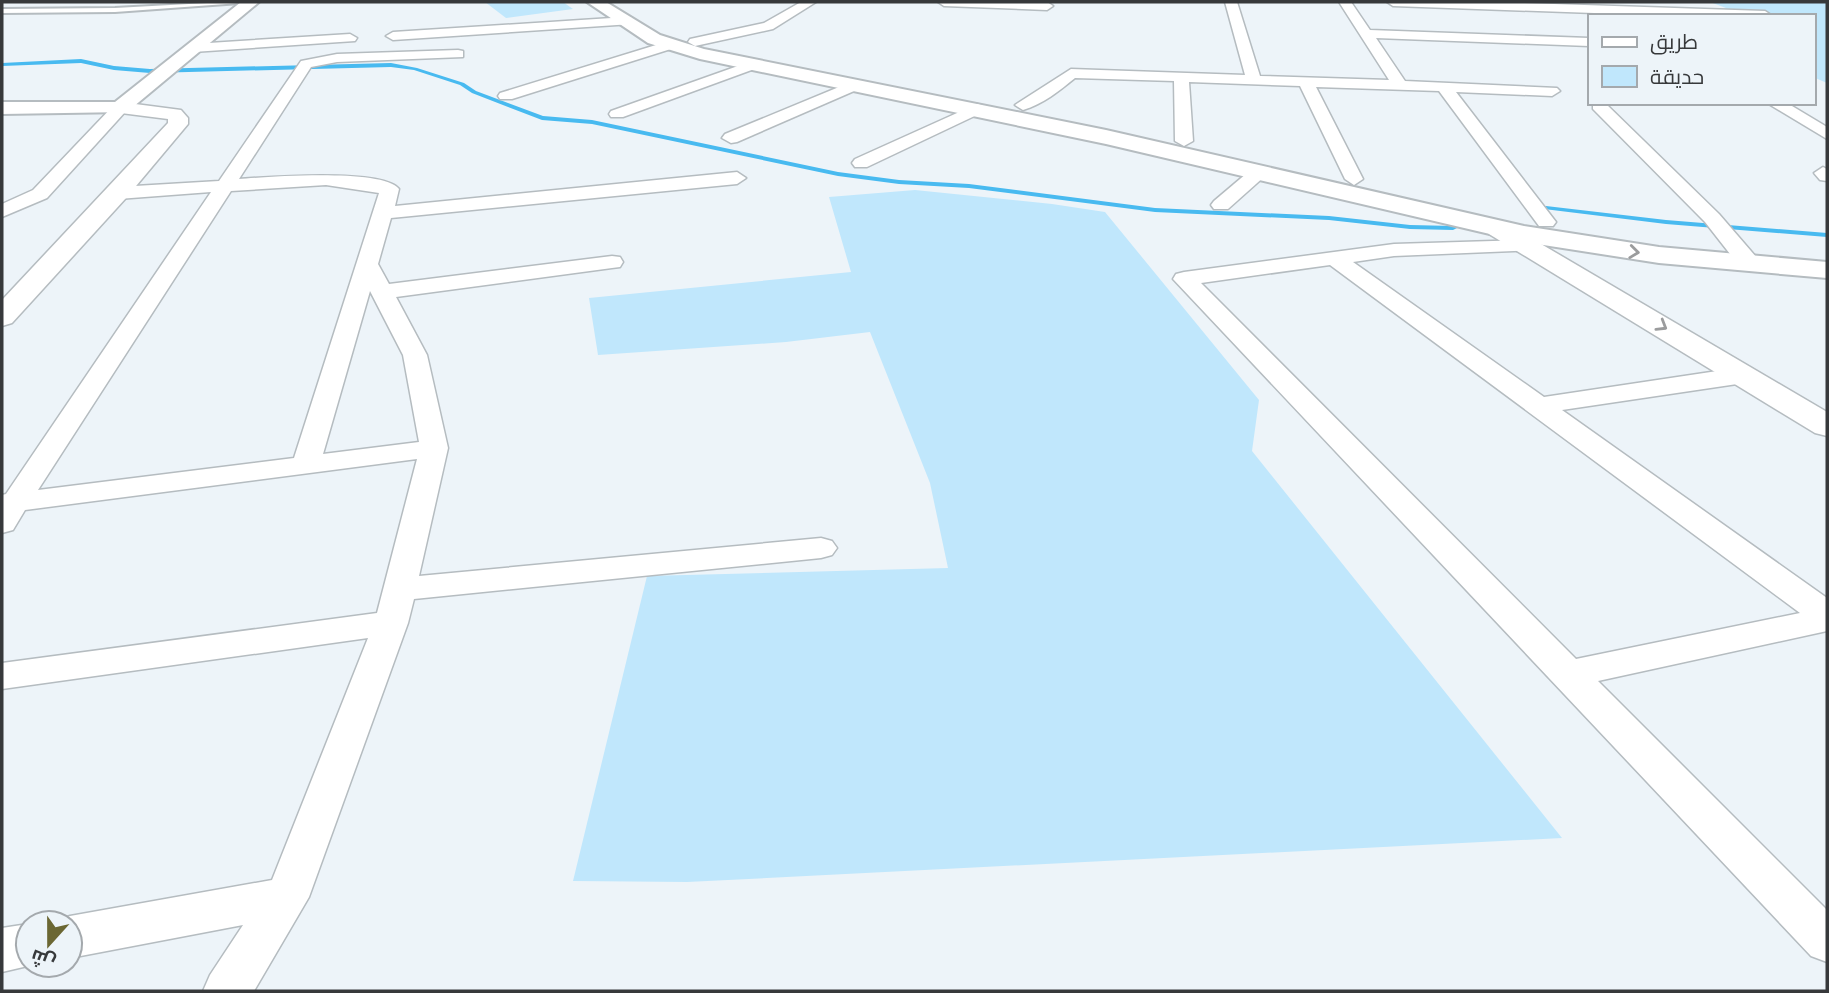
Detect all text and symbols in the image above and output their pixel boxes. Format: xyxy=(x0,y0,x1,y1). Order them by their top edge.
legend xyxy=(1588,14,1815,105)
text: طريق xyxy=(1650,30,1698,57)
text: حديقة xyxy=(1650,65,1704,92)
one-way arrow xyxy=(1628,244,1639,259)
one-way arrow xyxy=(1655,318,1668,331)
north arrow xyxy=(14,909,84,979)
text: ش xyxy=(28,942,59,974)

